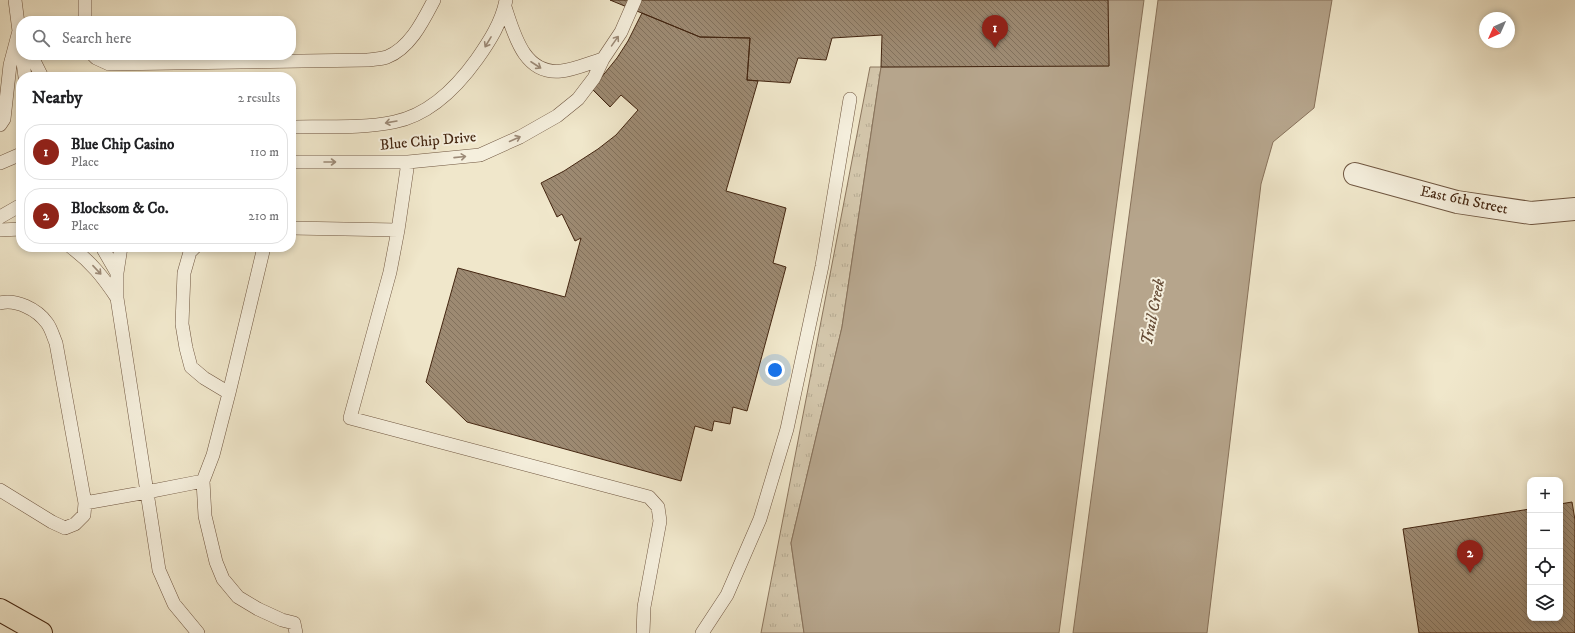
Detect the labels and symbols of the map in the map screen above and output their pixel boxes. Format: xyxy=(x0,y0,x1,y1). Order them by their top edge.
north arrow xyxy=(1479,12,1515,48)
pin: 1 xyxy=(982,15,1008,48)
one-way arrow xyxy=(484,36,492,48)
one-way arrow xyxy=(611,36,619,47)
one-way arrow xyxy=(530,61,542,69)
one-way arrow xyxy=(385,118,398,126)
street label: Blue Chip Drive xyxy=(379,127,477,155)
one-way arrow xyxy=(509,135,521,142)
one-way arrow xyxy=(453,153,466,160)
one-way arrow xyxy=(323,158,336,166)
street label: East 6th Street xyxy=(1418,181,1510,219)
one-way arrow xyxy=(92,265,101,275)
water label: Trail Creek xyxy=(1137,277,1169,347)
your location xyxy=(765,360,785,380)
pin: 2 xyxy=(1457,540,1483,573)

